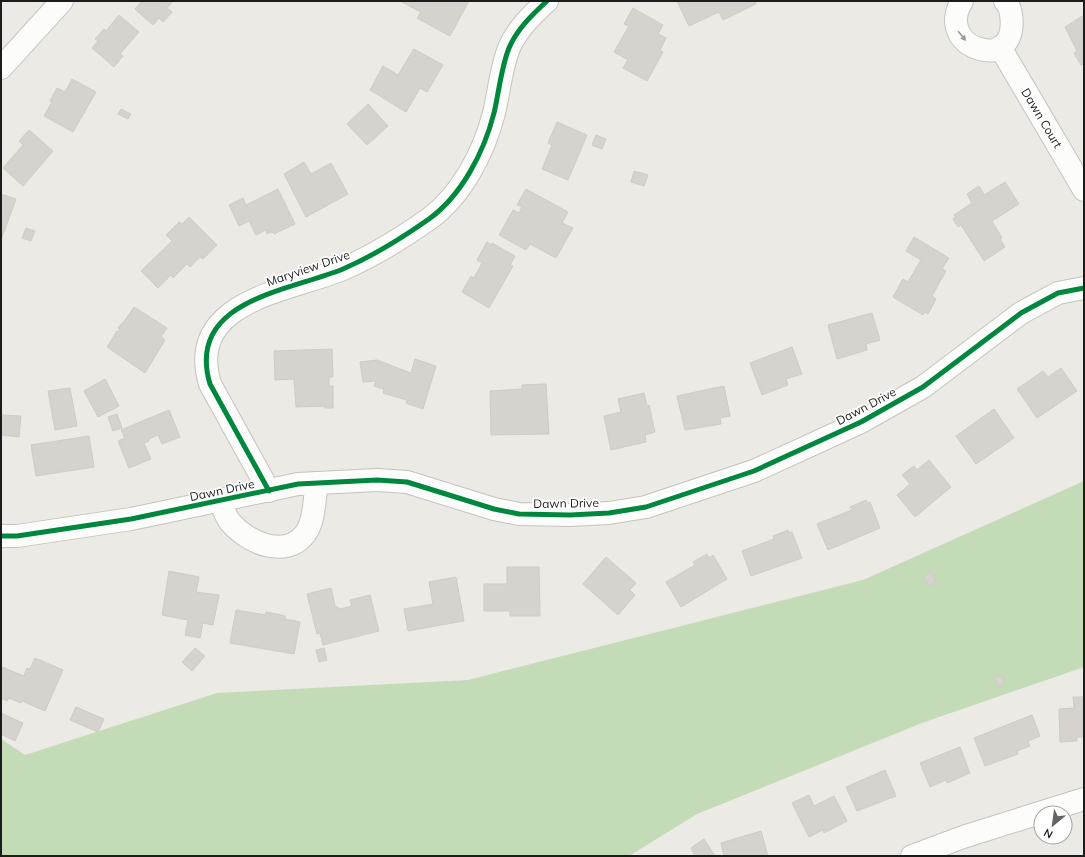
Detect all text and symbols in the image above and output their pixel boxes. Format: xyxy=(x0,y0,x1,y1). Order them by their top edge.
one-way arrow xyxy=(958,30,967,41)
street label: Dawn Court xyxy=(1018,85,1066,151)
street label: Maryview Drive xyxy=(264,247,352,289)
street label: Dawn Drive xyxy=(833,384,899,428)
street label: Dawn Drive xyxy=(188,476,256,504)
street label: Dawn Drive xyxy=(533,495,599,511)
north arrow xyxy=(1033,805,1073,845)
text: N xyxy=(1041,826,1055,842)

